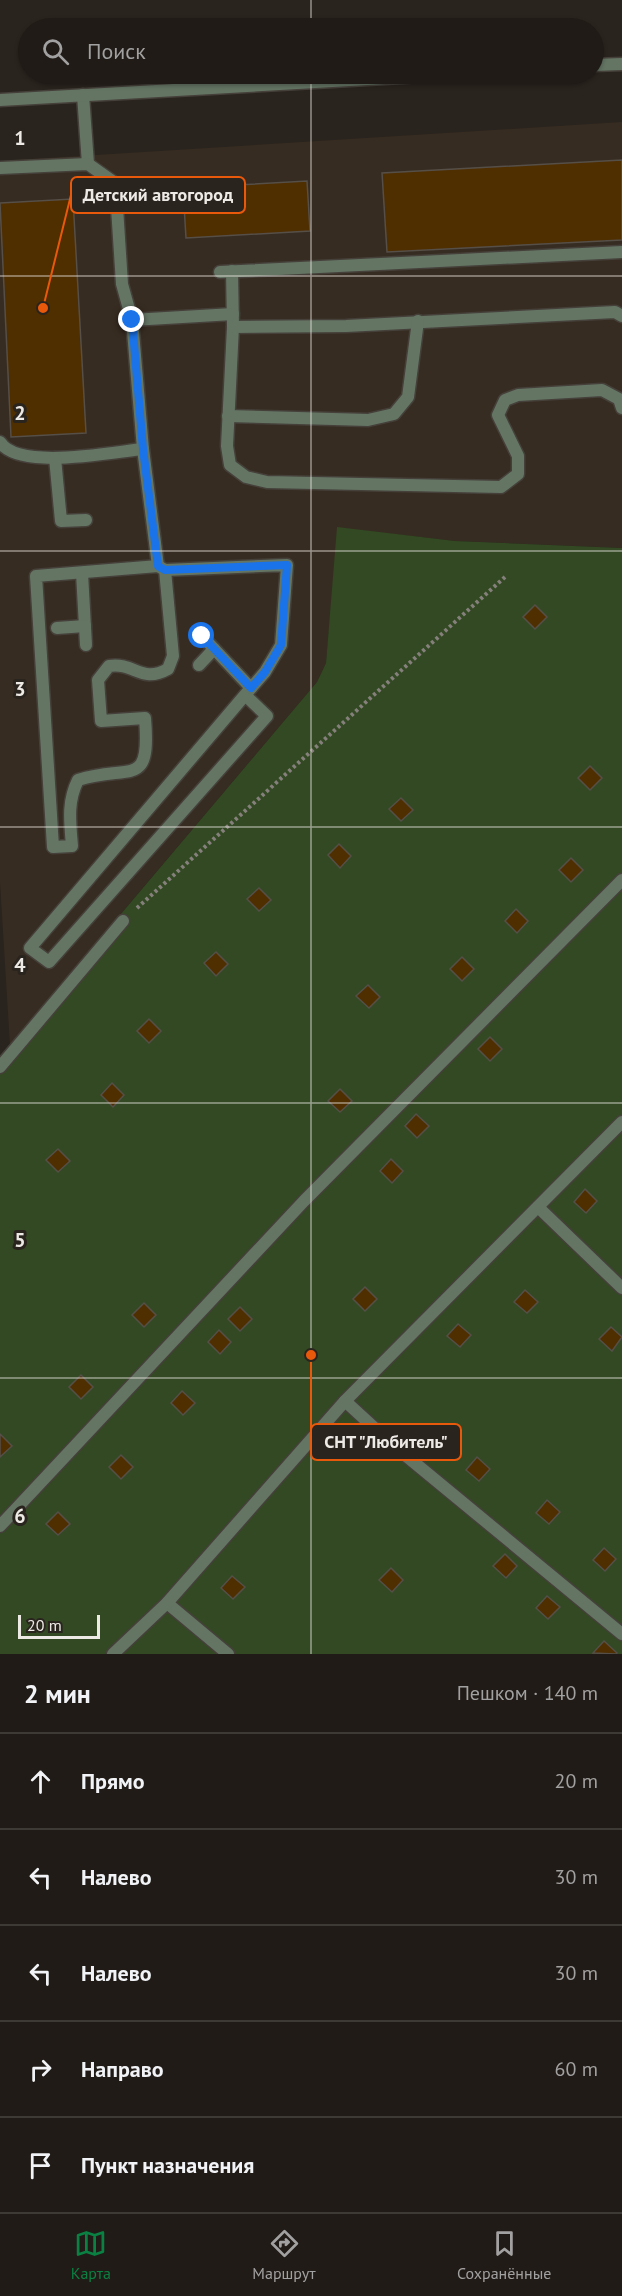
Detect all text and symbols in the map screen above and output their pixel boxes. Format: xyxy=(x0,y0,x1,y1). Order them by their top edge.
search box xyxy=(18,18,604,84)
icon: search xyxy=(39,35,72,68)
text: Поиск xyxy=(87,37,146,65)
text: 1 xyxy=(14,125,26,151)
callout: Детский автогород xyxy=(71,177,245,213)
text: Детский автогород xyxy=(83,183,233,206)
route end xyxy=(118,306,144,332)
text: 2 xyxy=(14,400,26,426)
route start xyxy=(188,622,214,648)
text: 3 xyxy=(14,676,26,702)
text: 4 xyxy=(14,952,26,978)
text: 5 xyxy=(14,1227,26,1253)
callout: СНТ "Любитель" xyxy=(311,1424,461,1460)
text: СНТ "Любитель" xyxy=(324,1430,448,1453)
text: 6 xyxy=(14,1503,26,1529)
scale bar xyxy=(18,1612,100,1640)
text: 20 m xyxy=(27,1615,62,1635)
text: 2 мин xyxy=(24,1677,91,1710)
text: Пешком · 140 m xyxy=(457,1680,598,1706)
icon: ahead xyxy=(24,1765,57,1798)
text: Прямо xyxy=(81,1767,144,1795)
text: 20 m xyxy=(555,1768,598,1794)
icon: left xyxy=(24,1861,57,1894)
text: Налево xyxy=(81,1863,152,1891)
text: 30 m xyxy=(555,1864,598,1890)
icon: left xyxy=(24,1957,57,1990)
text: Налево xyxy=(81,1959,152,1987)
text: 30 m xyxy=(555,1960,598,1986)
icon: right xyxy=(24,2053,57,2086)
text: Направо xyxy=(81,2055,164,2083)
text: 60 m xyxy=(555,2056,598,2082)
icon: arrive xyxy=(24,2149,57,2182)
text: Пункт назначения xyxy=(81,2151,254,2179)
tab: Карта xyxy=(71,2227,111,2283)
tab: Маршрут xyxy=(252,2227,316,2283)
tab: Сохранённые xyxy=(457,2227,551,2283)

